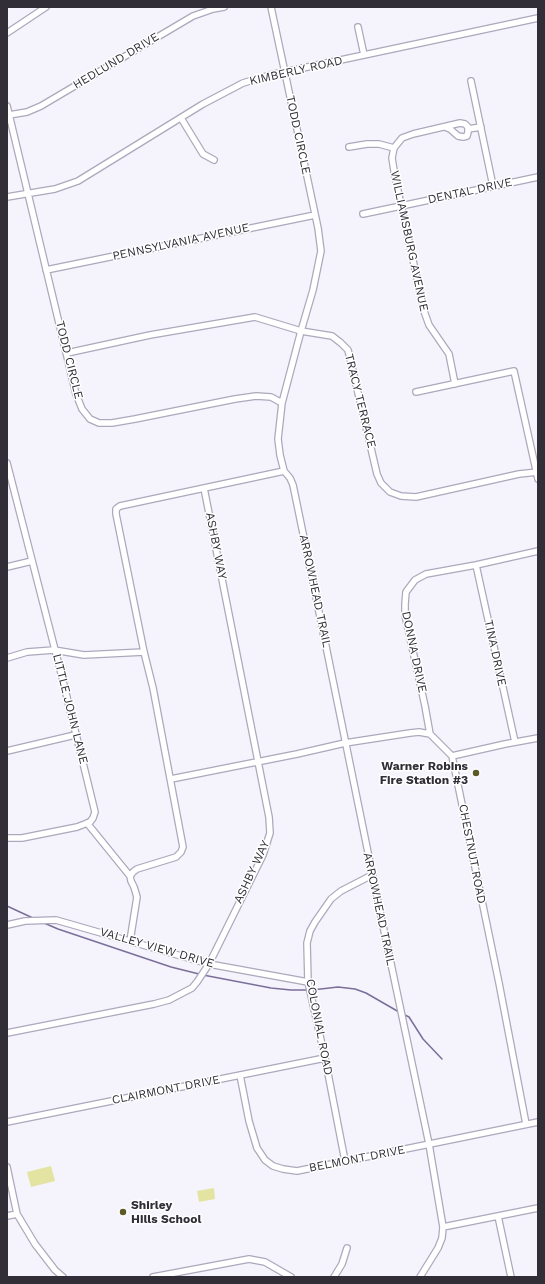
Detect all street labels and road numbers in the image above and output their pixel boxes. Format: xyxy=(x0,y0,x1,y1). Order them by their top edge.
street label: HEDLUND DRIVE xyxy=(70,30,162,92)
street label: KIMBERLY ROAD xyxy=(248,53,344,89)
street label: TODD CIRCLE xyxy=(283,94,313,176)
street label: WILLIAMSBURG AVENUE xyxy=(387,169,431,313)
street label: DENTAL DRIVE xyxy=(426,175,514,207)
street label: PENNSYLVANIA AVENUE xyxy=(111,220,251,264)
street label: TODD CIRCLE xyxy=(52,319,86,401)
street label: TRACY TERRACE xyxy=(341,352,379,450)
street label: ASHBY WAY xyxy=(202,511,230,581)
street label: ARROWHEAD TRAIL xyxy=(296,533,334,649)
street label: DONNA DRIVE xyxy=(398,610,430,694)
street label: TINA DRIVE xyxy=(481,619,509,687)
street label: LITTLE JOHN LANE xyxy=(49,652,91,766)
street label: CHESTNUT ROAD xyxy=(455,803,489,905)
street label: ASHBY WAY xyxy=(231,838,273,906)
street label: ARROWHEAD TRAIL xyxy=(360,851,398,967)
street label: VALLEY VIEW DRIVE xyxy=(98,925,216,971)
street label: COLONIAL ROAD xyxy=(303,978,335,1076)
street label: CLAIRMONT DRIVE xyxy=(111,1072,221,1108)
street label: BELMONT DRIVE xyxy=(308,1143,406,1175)

